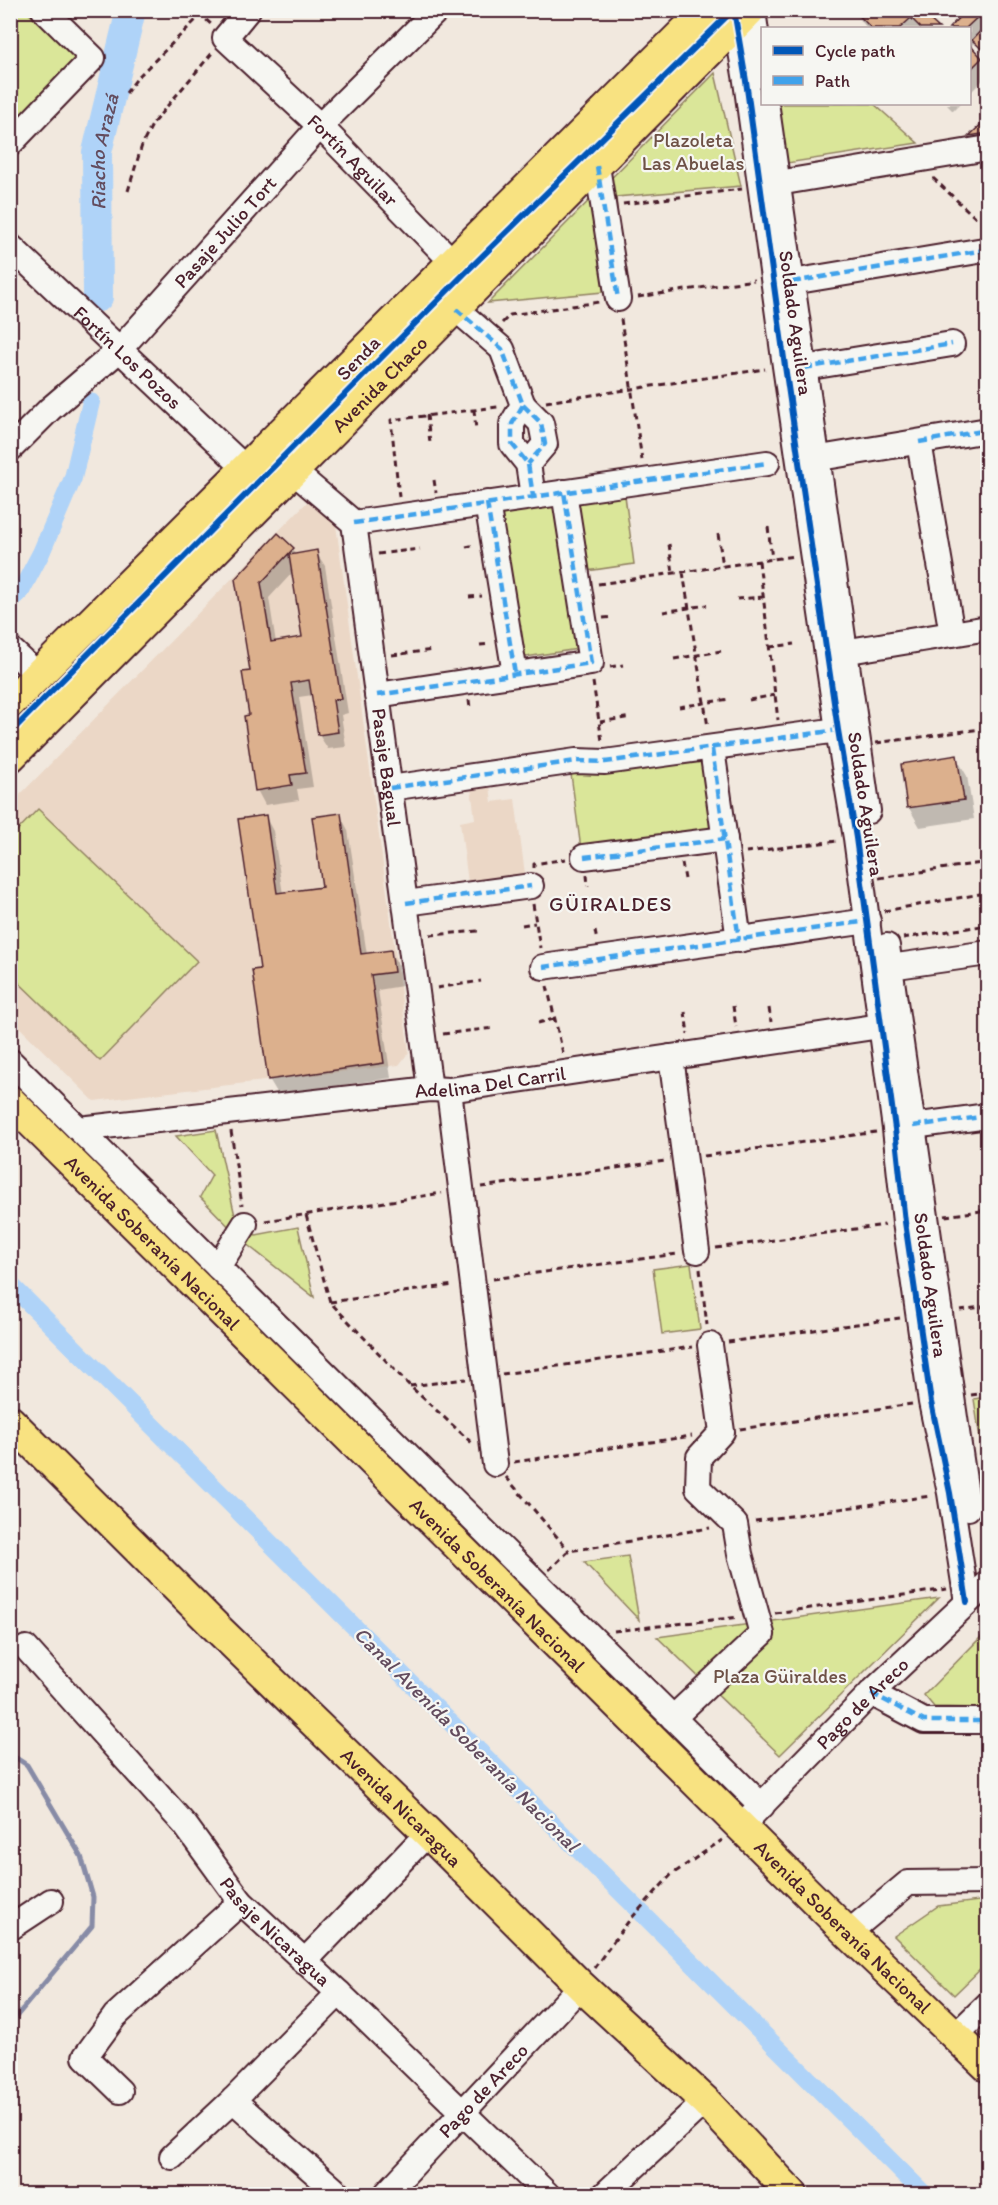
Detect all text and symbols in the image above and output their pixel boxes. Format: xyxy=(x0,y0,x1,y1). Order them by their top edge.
legend xyxy=(761,27,971,105)
text: Cycle path xyxy=(815,40,896,62)
text: Path xyxy=(815,70,850,92)
water label: Riacho Arazá xyxy=(84,91,123,210)
street label: Fortín Aguilar xyxy=(303,109,403,211)
park label: Plazoleta Las Abuelas xyxy=(642,128,744,175)
street label: Pasaje Julio Tort xyxy=(169,171,282,293)
street label: Soldado Aguilera xyxy=(774,249,818,398)
street label: Fortín Los Pozos xyxy=(69,300,187,414)
street label: Avenida Chaco xyxy=(327,331,432,437)
street label: Senda xyxy=(331,331,385,385)
street label: Pasaje Bagual xyxy=(367,706,407,828)
street label: Soldado Aguilera xyxy=(843,730,889,879)
district label: GÜIRALDES xyxy=(549,891,673,916)
street label: Adelina Del Carril xyxy=(413,1061,568,1103)
street label: Avenida Soberanía Nacional xyxy=(60,1150,246,1335)
street label: Soldado Aguilera xyxy=(909,1211,953,1360)
street label: Avenida Soberanía Nacional xyxy=(405,1493,591,1678)
water label: Canal Avenida Soberanía Nacional xyxy=(349,1621,586,1858)
street label: Pago de Areco xyxy=(811,1652,914,1754)
park label: Plaza Güiraldes xyxy=(713,1664,847,1688)
street label: Avenida Nicaragua xyxy=(336,1743,467,1872)
street label: Avenida Soberanía Nacional xyxy=(750,1835,937,2019)
street label: Pasaje Nicaragua xyxy=(215,1872,336,1991)
street label: Pago de Areco xyxy=(433,2038,533,2143)

